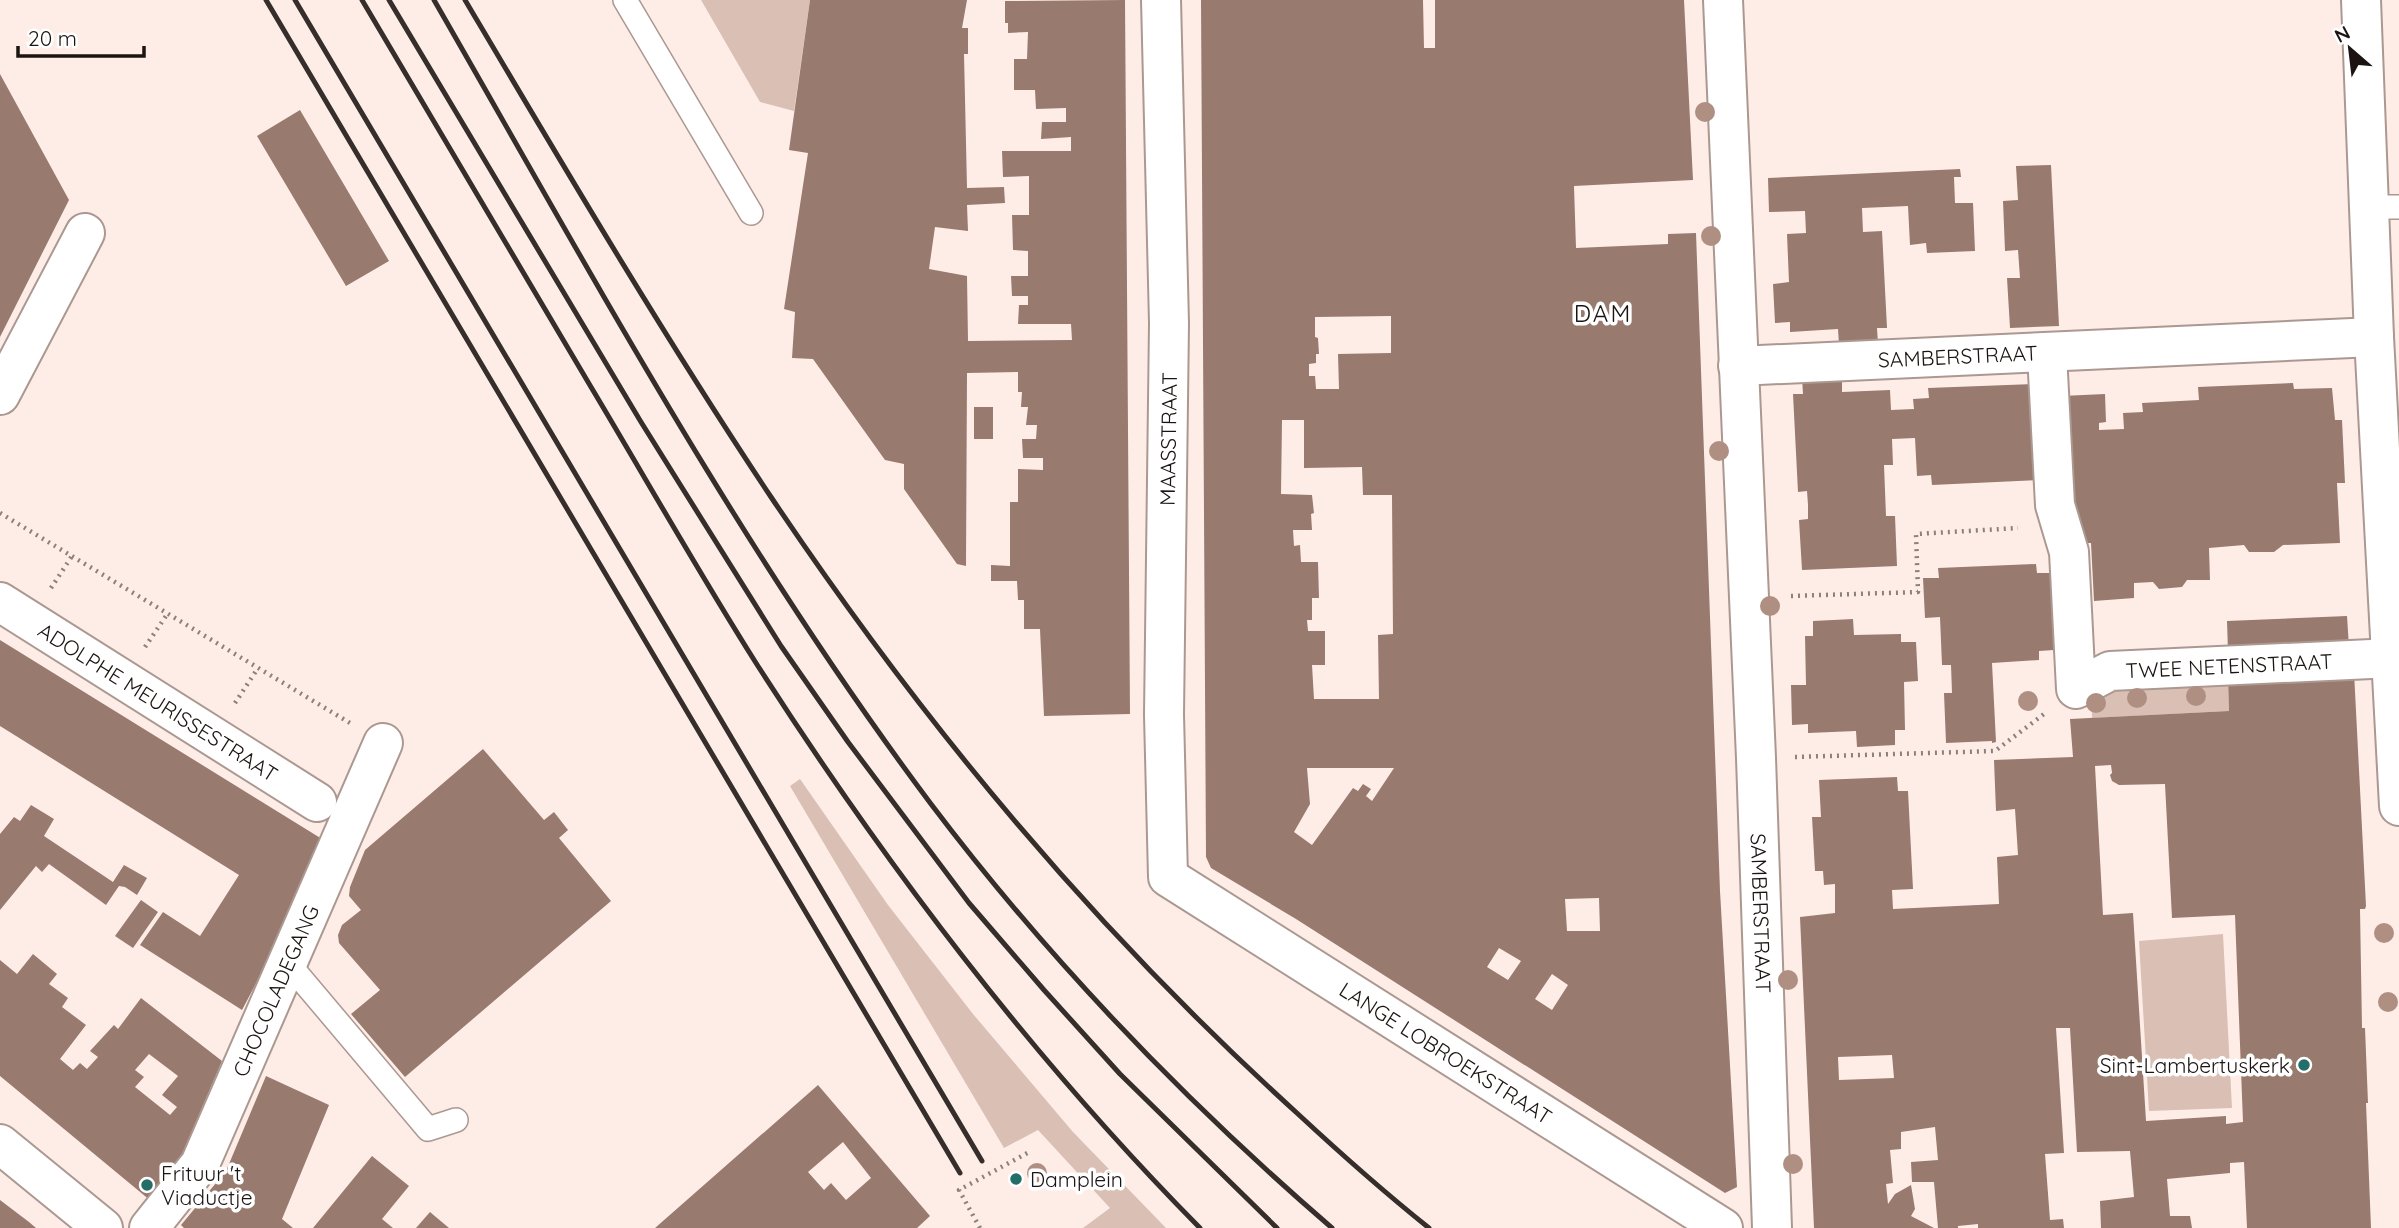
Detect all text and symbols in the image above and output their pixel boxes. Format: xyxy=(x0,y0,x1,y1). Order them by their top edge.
scale bar xyxy=(18,14,144,58)
north arrow xyxy=(2315,14,2385,84)
text: N xyxy=(2330,20,2354,48)
text: 20 m xyxy=(28,25,77,51)
district label: DAM xyxy=(1574,298,1632,328)
street label: SAMBERSTRAAT xyxy=(1877,339,2038,373)
street label: MAASSTRAAT xyxy=(1154,372,1182,506)
street label: ADOLPHE MEURISSESTRAAT xyxy=(34,617,283,787)
street label: TWEE NETENSTRAAT xyxy=(2125,648,2333,683)
street label: SAMBERSTRAAT xyxy=(1746,833,1777,994)
street label: CHOCOLADEGANG xyxy=(227,901,324,1080)
street label: LANGE LOBROEKSTRAAT xyxy=(1335,976,1557,1130)
place label: Sint-Lambertuskerk xyxy=(2100,1052,2290,1078)
marker: Sint-Lambertuskerk xyxy=(2296,1057,2312,1073)
place label: Frituur 't Viaductje xyxy=(161,1160,253,1210)
place label: Damplein xyxy=(1030,1166,1123,1192)
marker: Damplein xyxy=(1008,1171,1024,1187)
marker: Frituur 't Viaductje xyxy=(139,1177,155,1193)

